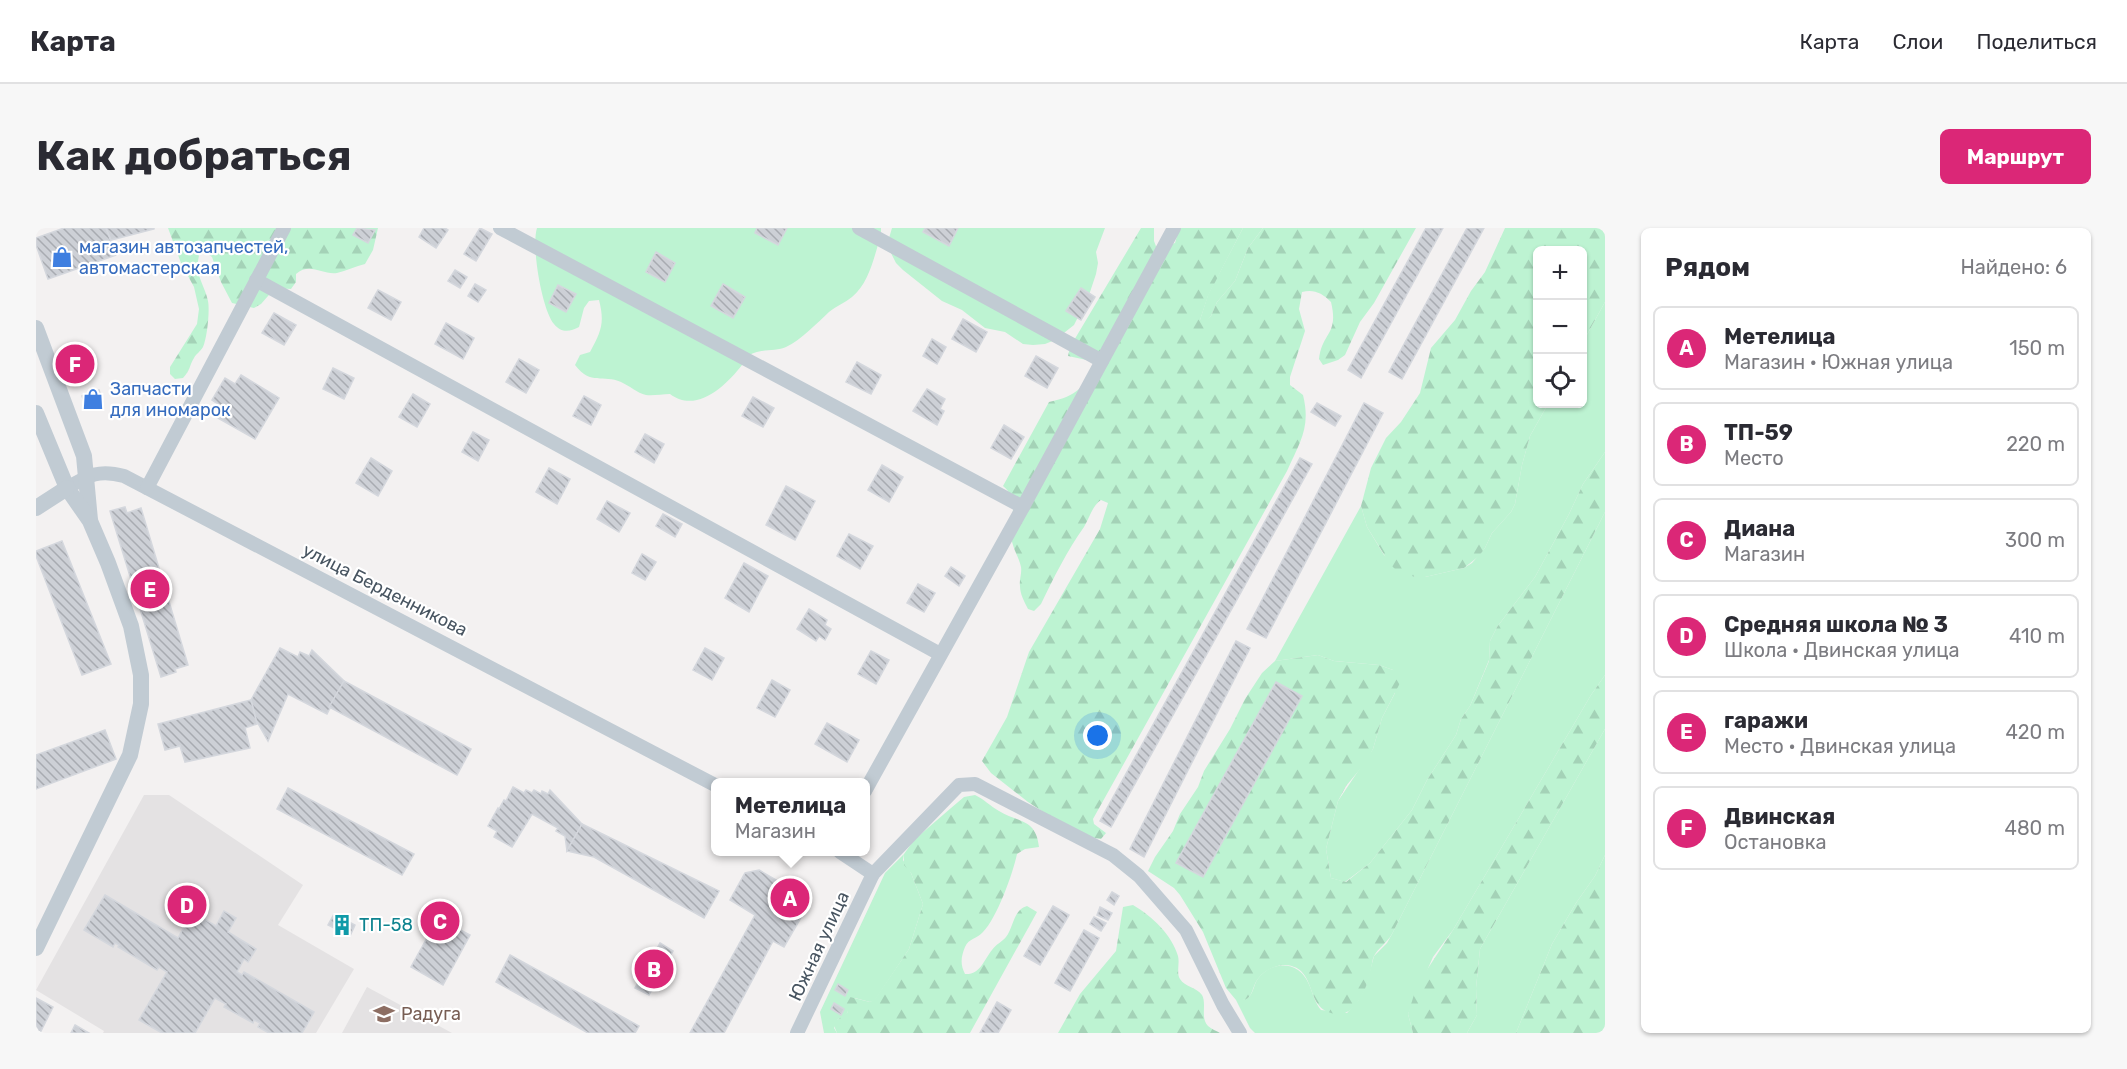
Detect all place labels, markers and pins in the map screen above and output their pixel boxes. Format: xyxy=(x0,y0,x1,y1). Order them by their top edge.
place label: магазин автозапчестей, автомастерская xyxy=(79,236,288,279)
shop icon: магазин автозапчестей, автомастерская xyxy=(50,245,74,269)
pin: F xyxy=(56,342,94,386)
place label: Запчасти для иномарок xyxy=(110,378,231,421)
shop icon: Запчасти для иномарок xyxy=(81,387,105,411)
pin: E xyxy=(130,566,170,612)
pin: A xyxy=(770,876,810,920)
pin: D xyxy=(168,882,206,928)
pin: C xyxy=(420,898,460,944)
building icon: ТП-58 xyxy=(330,913,354,937)
place label: ТП-58 xyxy=(359,914,413,936)
pin: B xyxy=(634,946,674,992)
school or university icon: Радуга xyxy=(372,1002,396,1026)
place label: Радуга xyxy=(401,1003,461,1025)

